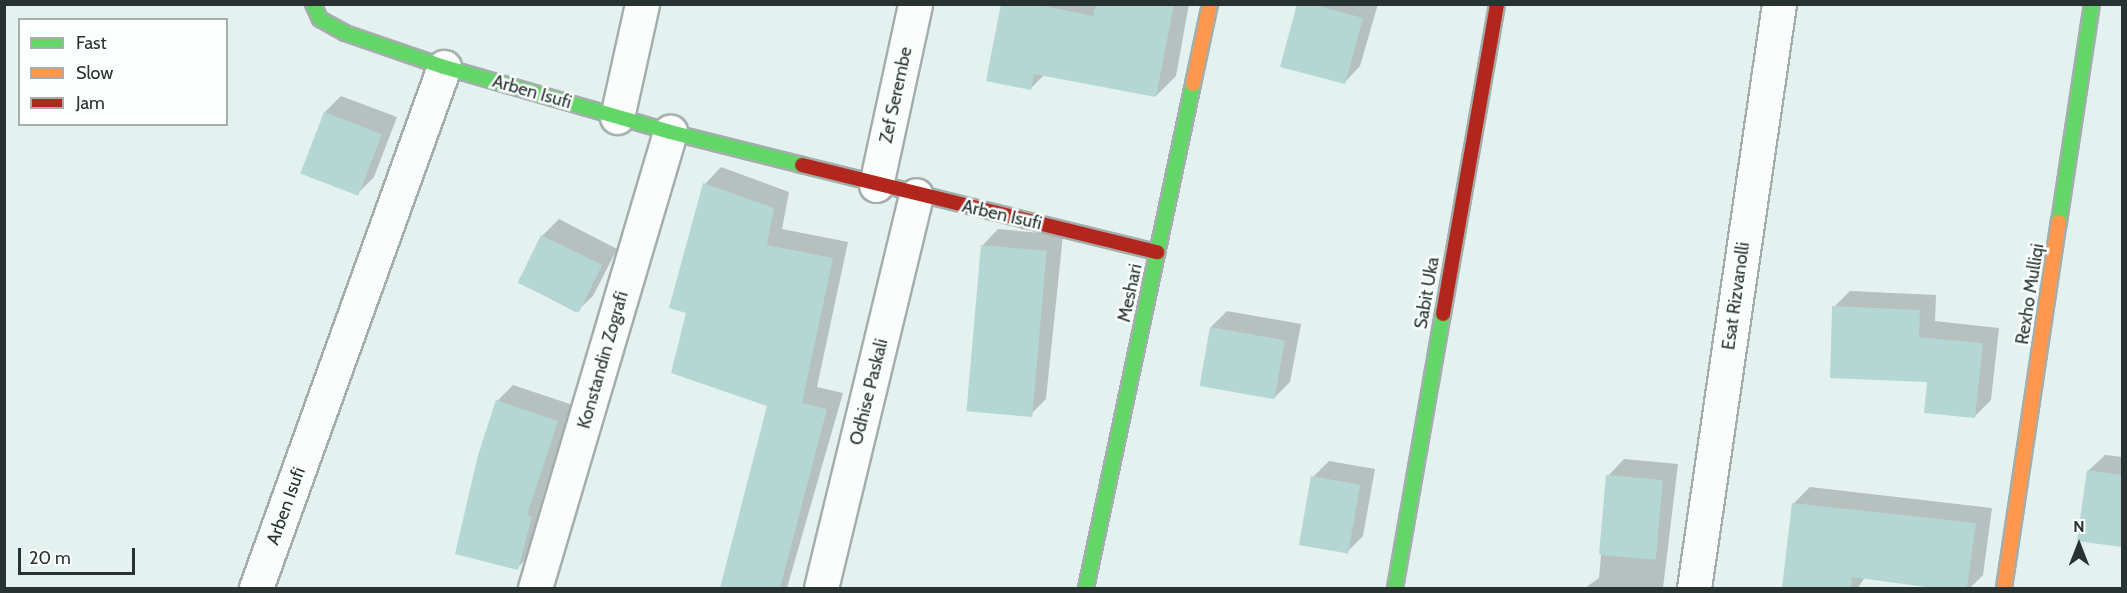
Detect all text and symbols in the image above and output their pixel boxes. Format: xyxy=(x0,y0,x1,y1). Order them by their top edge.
legend xyxy=(18,18,228,126)
text: Fast xyxy=(76,32,107,54)
street label: Zef Serembe xyxy=(875,45,917,145)
text: Slow xyxy=(76,62,113,84)
street label: Arben Isufi xyxy=(490,70,574,114)
text: Jam xyxy=(76,92,105,114)
street label: Arben Isufi xyxy=(960,195,1044,235)
street label: Esat Rizvanolli xyxy=(1718,241,1754,351)
street label: Rexho Mulliqi xyxy=(2011,242,2049,346)
street label: Sabit Uka xyxy=(1410,255,1444,331)
street label: Meshari xyxy=(1113,262,1147,324)
street label: Konstandin Zografi xyxy=(573,289,633,431)
street label: Odhise Paskali xyxy=(845,337,893,447)
street label: Arben Isufi xyxy=(262,464,310,548)
north arrow xyxy=(2049,515,2109,575)
text: N xyxy=(2073,517,2085,536)
scale bar xyxy=(21,536,138,574)
text: 20 m xyxy=(29,547,71,569)

